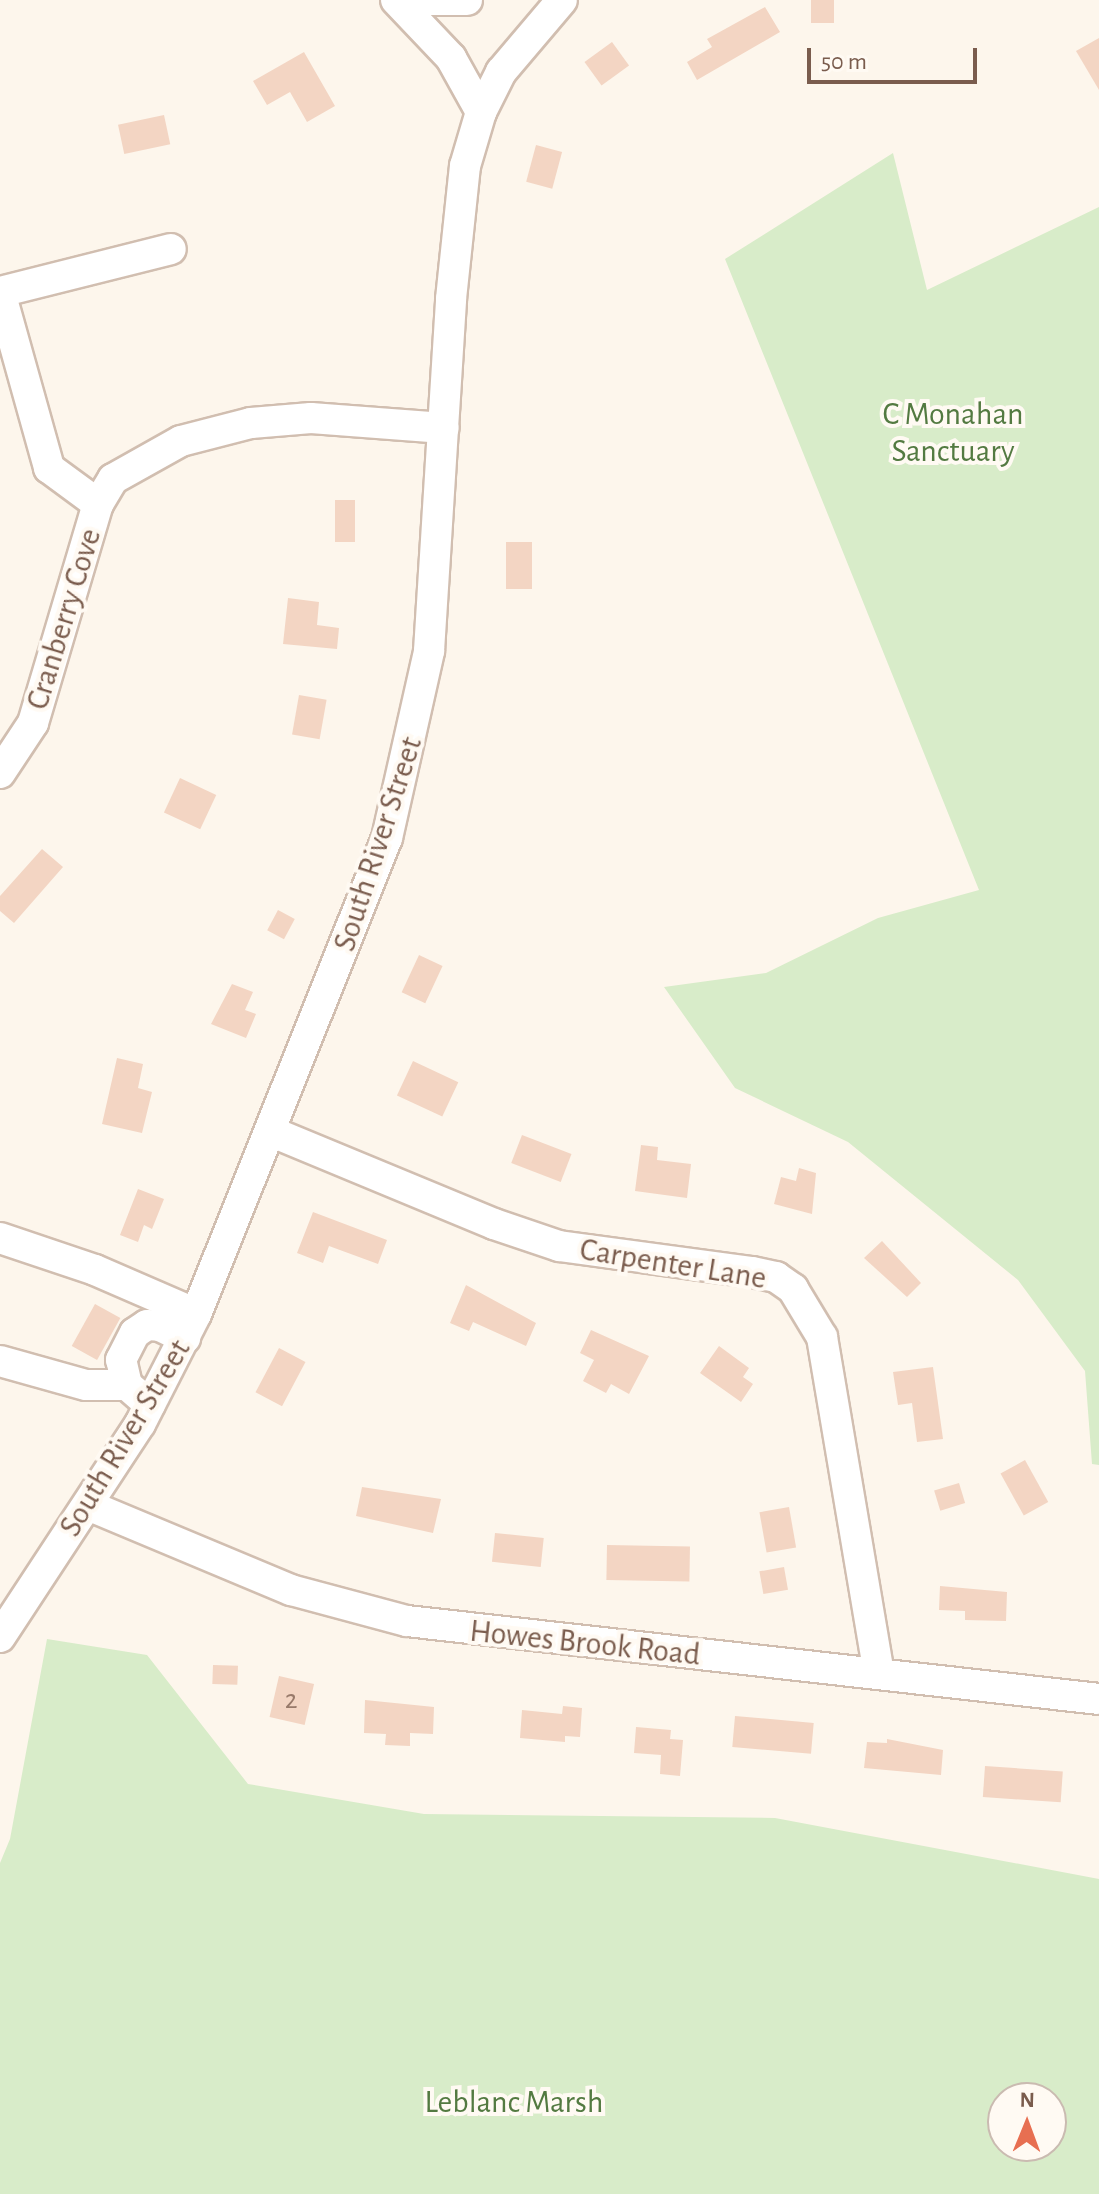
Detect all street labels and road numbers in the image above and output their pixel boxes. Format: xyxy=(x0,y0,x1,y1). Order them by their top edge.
street label: Cranberry Cove xyxy=(18,524,110,714)
street label: South River Street xyxy=(325,732,431,956)
street label: Carpenter Lane xyxy=(577,1230,769,1298)
street label: South River Street xyxy=(51,1333,199,1543)
street label: Howes Brook Road xyxy=(468,1612,702,1674)

